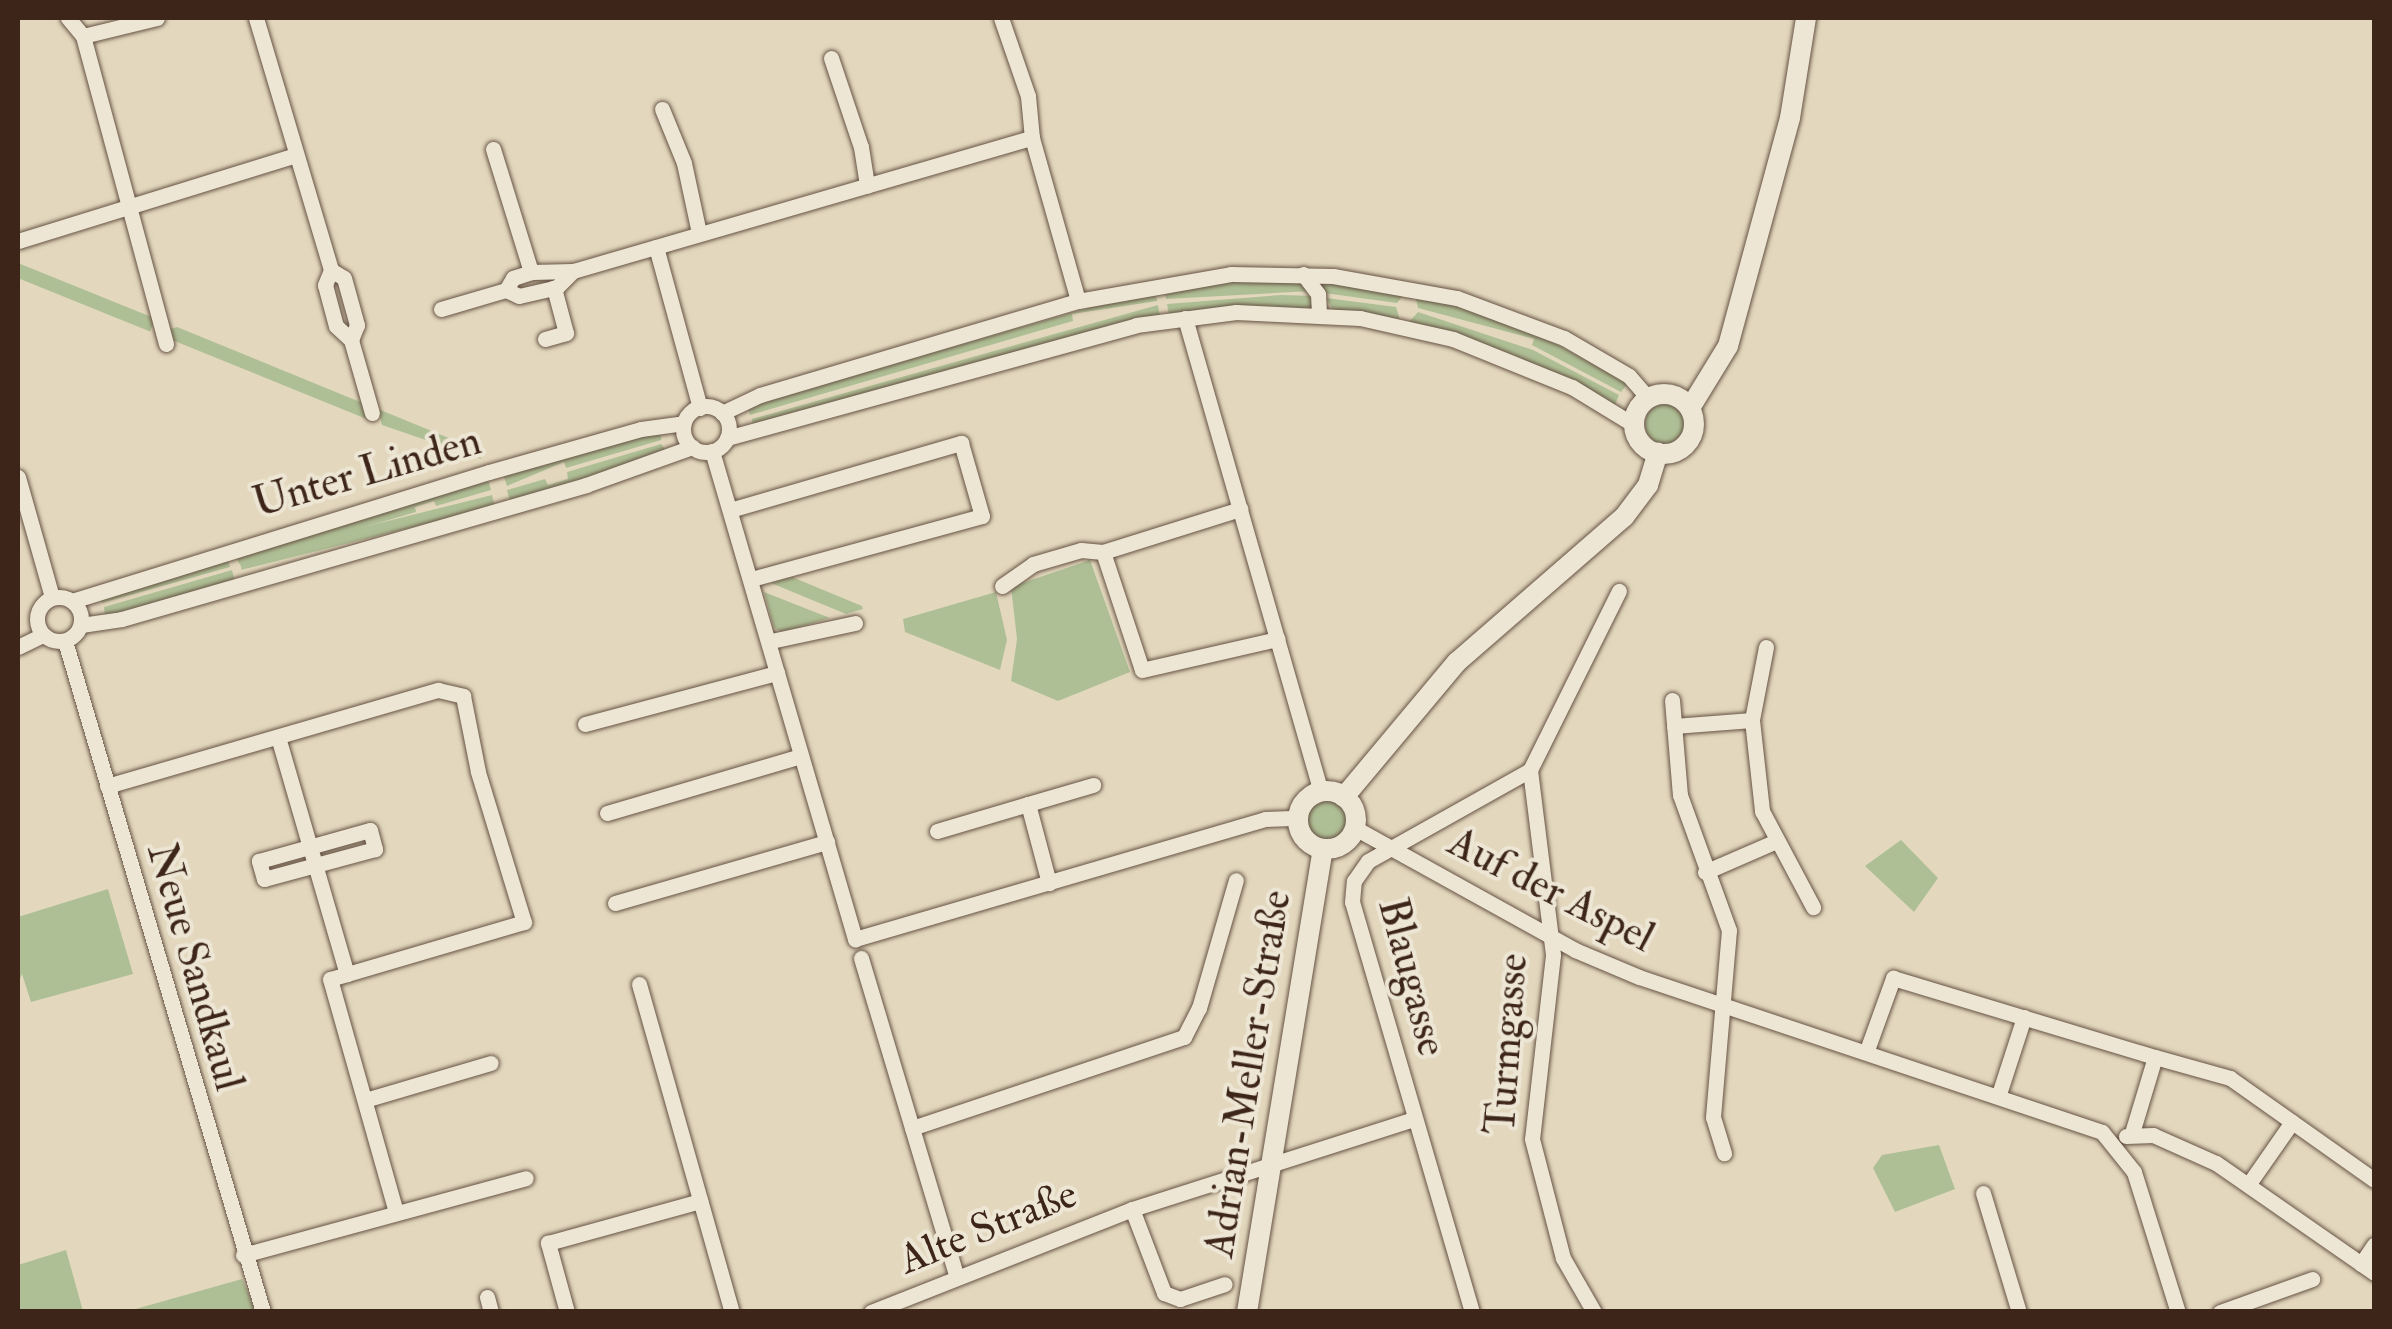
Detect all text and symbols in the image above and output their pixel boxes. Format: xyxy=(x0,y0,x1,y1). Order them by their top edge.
street label: Unter Linden xyxy=(247,415,487,529)
street label: Auf der Aspel xyxy=(1440,817,1662,963)
street label: Neue Sandkaul xyxy=(136,838,254,1096)
street label: Adrian-Meller-Straße xyxy=(1194,887,1302,1261)
street label: Blaugasse xyxy=(1367,893,1457,1061)
street label: Turmgasse xyxy=(1476,952,1538,1136)
street label: Alte Straße xyxy=(892,1169,1084,1285)

